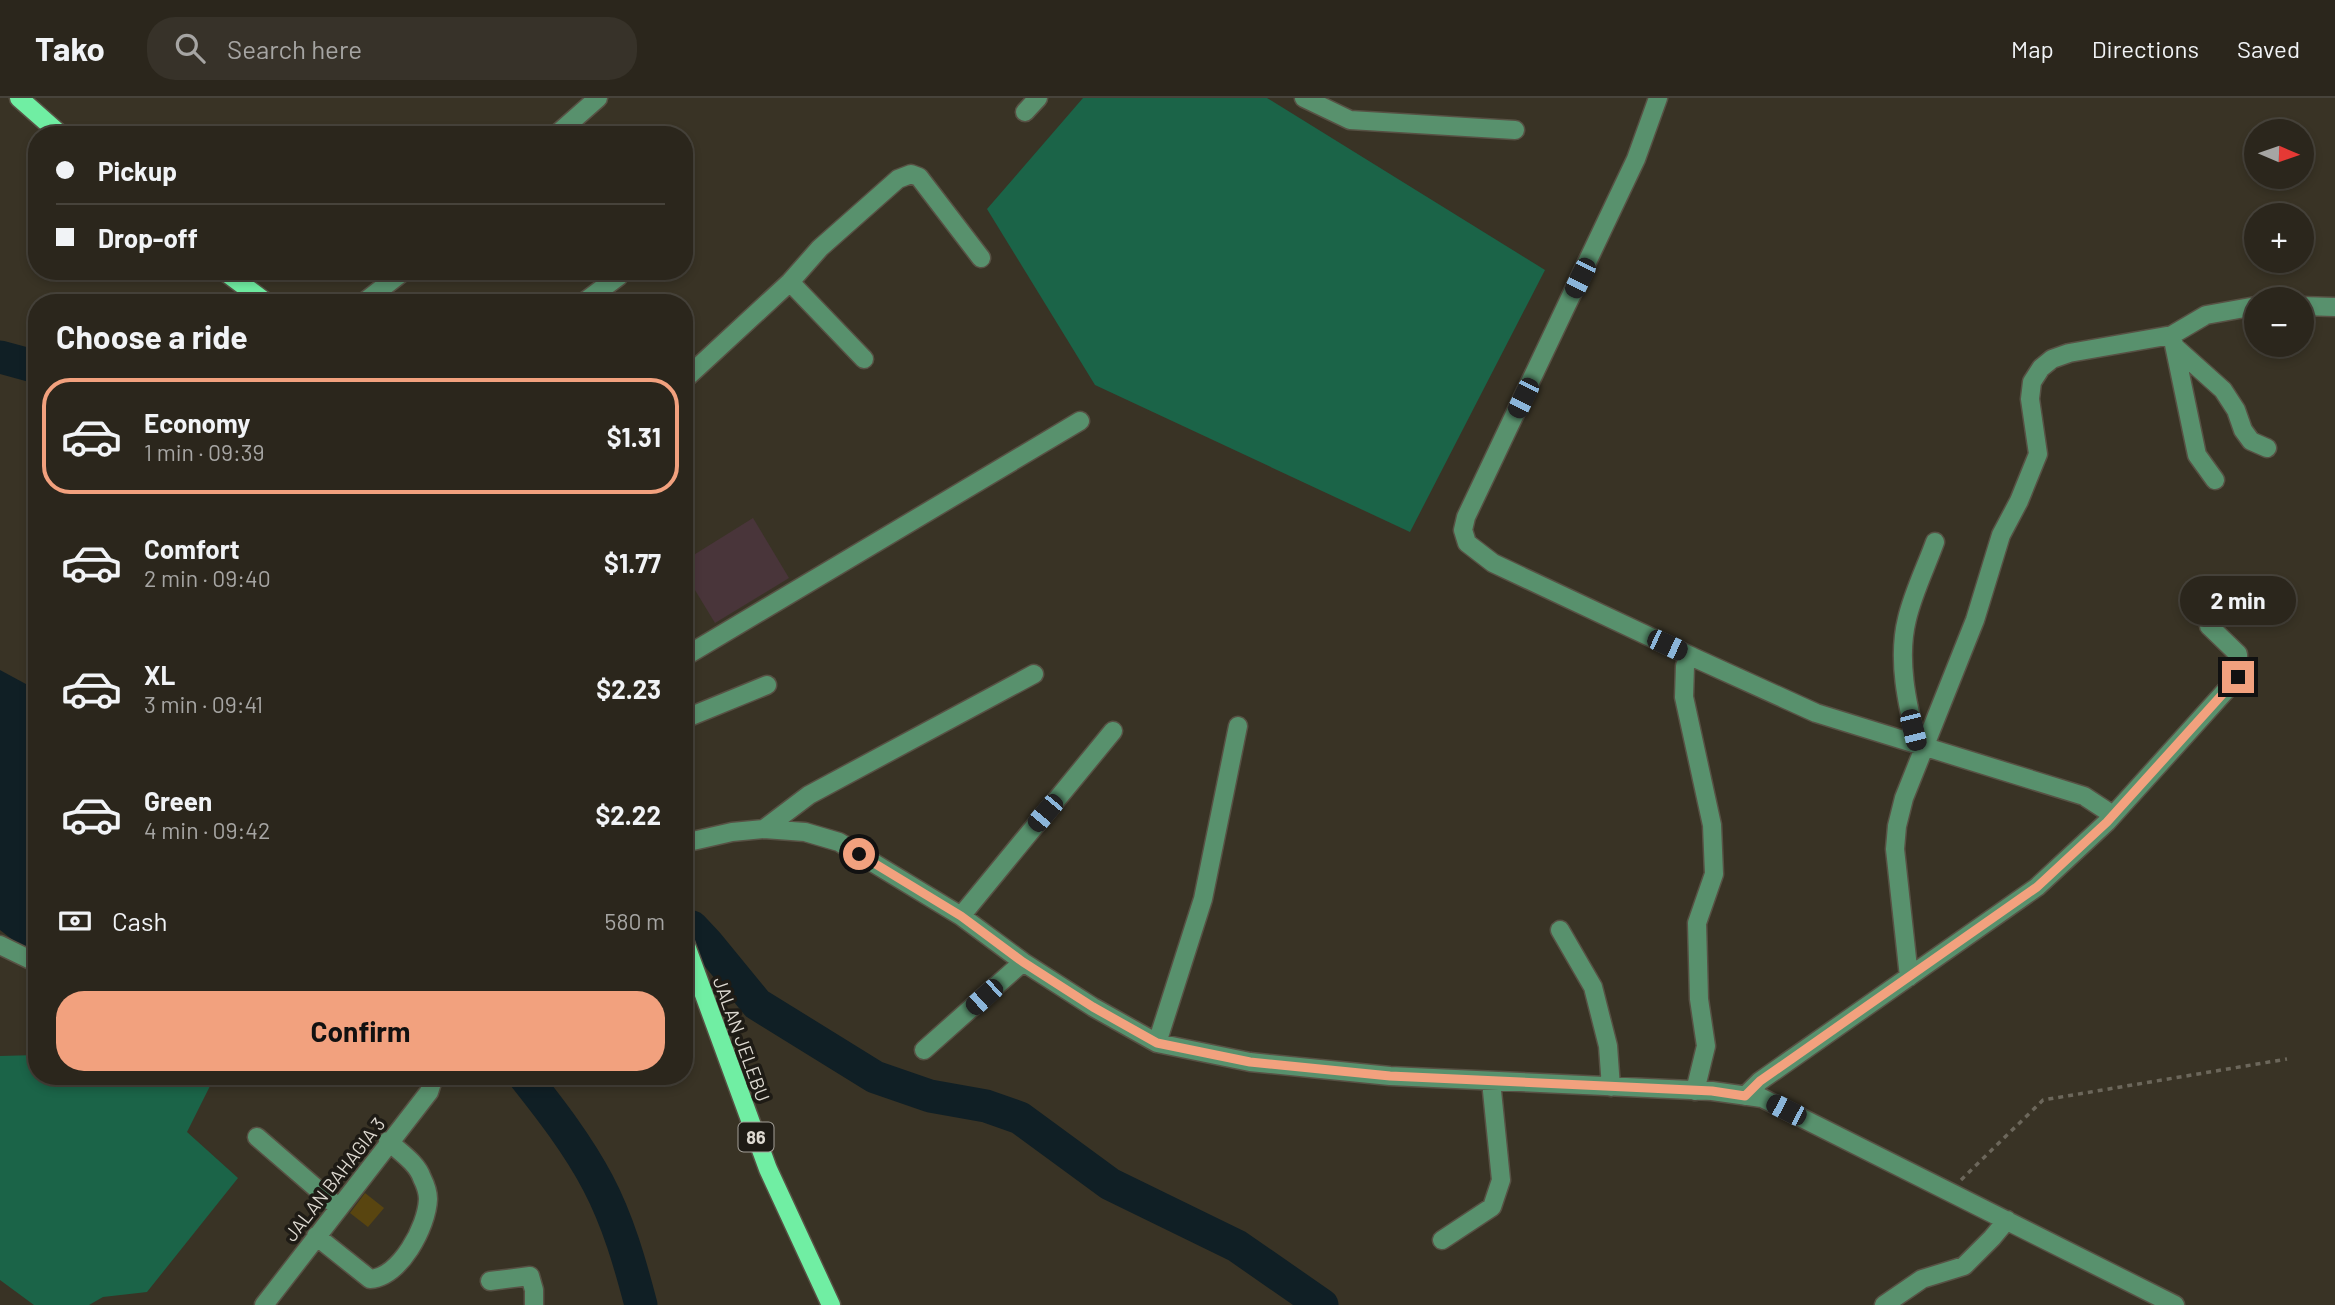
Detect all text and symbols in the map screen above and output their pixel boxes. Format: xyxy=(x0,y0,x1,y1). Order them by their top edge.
search box xyxy=(147,17,637,80)
text: Tako xyxy=(35,28,105,68)
icon: search xyxy=(171,29,209,67)
text: Search here xyxy=(227,33,362,64)
text: Map xyxy=(2011,34,2054,63)
text: Directions xyxy=(2092,34,2199,63)
text: Saved xyxy=(2237,34,2300,63)
north arrow xyxy=(2244,119,2314,189)
map controls xyxy=(2244,119,2314,357)
text: Pickup xyxy=(98,155,177,186)
button: + xyxy=(2244,203,2314,273)
text: Drop-off xyxy=(98,222,198,253)
car xyxy=(1562,255,1599,301)
button: − xyxy=(2244,287,2314,357)
text: Choose a ride xyxy=(56,317,248,355)
car xyxy=(1505,375,1542,421)
icon: car xyxy=(60,405,123,468)
text: Economy xyxy=(144,407,250,438)
text: $1.31 xyxy=(607,421,661,452)
text: 1 min · 09:39 xyxy=(144,438,265,466)
icon: car xyxy=(60,531,123,594)
text: Comfort xyxy=(144,533,240,564)
text: $1.77 xyxy=(604,547,661,578)
text: 2 min · 09:40 xyxy=(144,564,271,592)
callout: 2 min xyxy=(2180,575,2296,624)
text: 2 min xyxy=(2210,586,2266,614)
car xyxy=(1644,627,1691,663)
icon: car xyxy=(60,657,123,720)
text: XL xyxy=(144,659,175,690)
route end xyxy=(2222,661,2254,693)
text: $2.23 xyxy=(596,673,661,704)
text: 3 min · 09:41 xyxy=(144,690,263,718)
car xyxy=(1898,707,1929,753)
icon: car xyxy=(60,783,123,846)
text: Green xyxy=(144,785,212,816)
car xyxy=(1024,790,1067,836)
text: $2.22 xyxy=(595,799,661,830)
text: 4 min · 09:42 xyxy=(144,816,270,844)
route start xyxy=(843,838,875,870)
icon: cash xyxy=(56,902,94,940)
text: Cash xyxy=(112,905,167,936)
text: 580 m xyxy=(605,907,665,935)
street label: JALAN JELEBU xyxy=(709,973,775,1105)
car xyxy=(962,975,1007,1019)
button: Confirm xyxy=(56,991,665,1071)
car xyxy=(1763,1091,1810,1129)
street label: JALAN BAHAGIA 3 xyxy=(279,1113,389,1245)
road number: 86 xyxy=(738,1122,774,1152)

